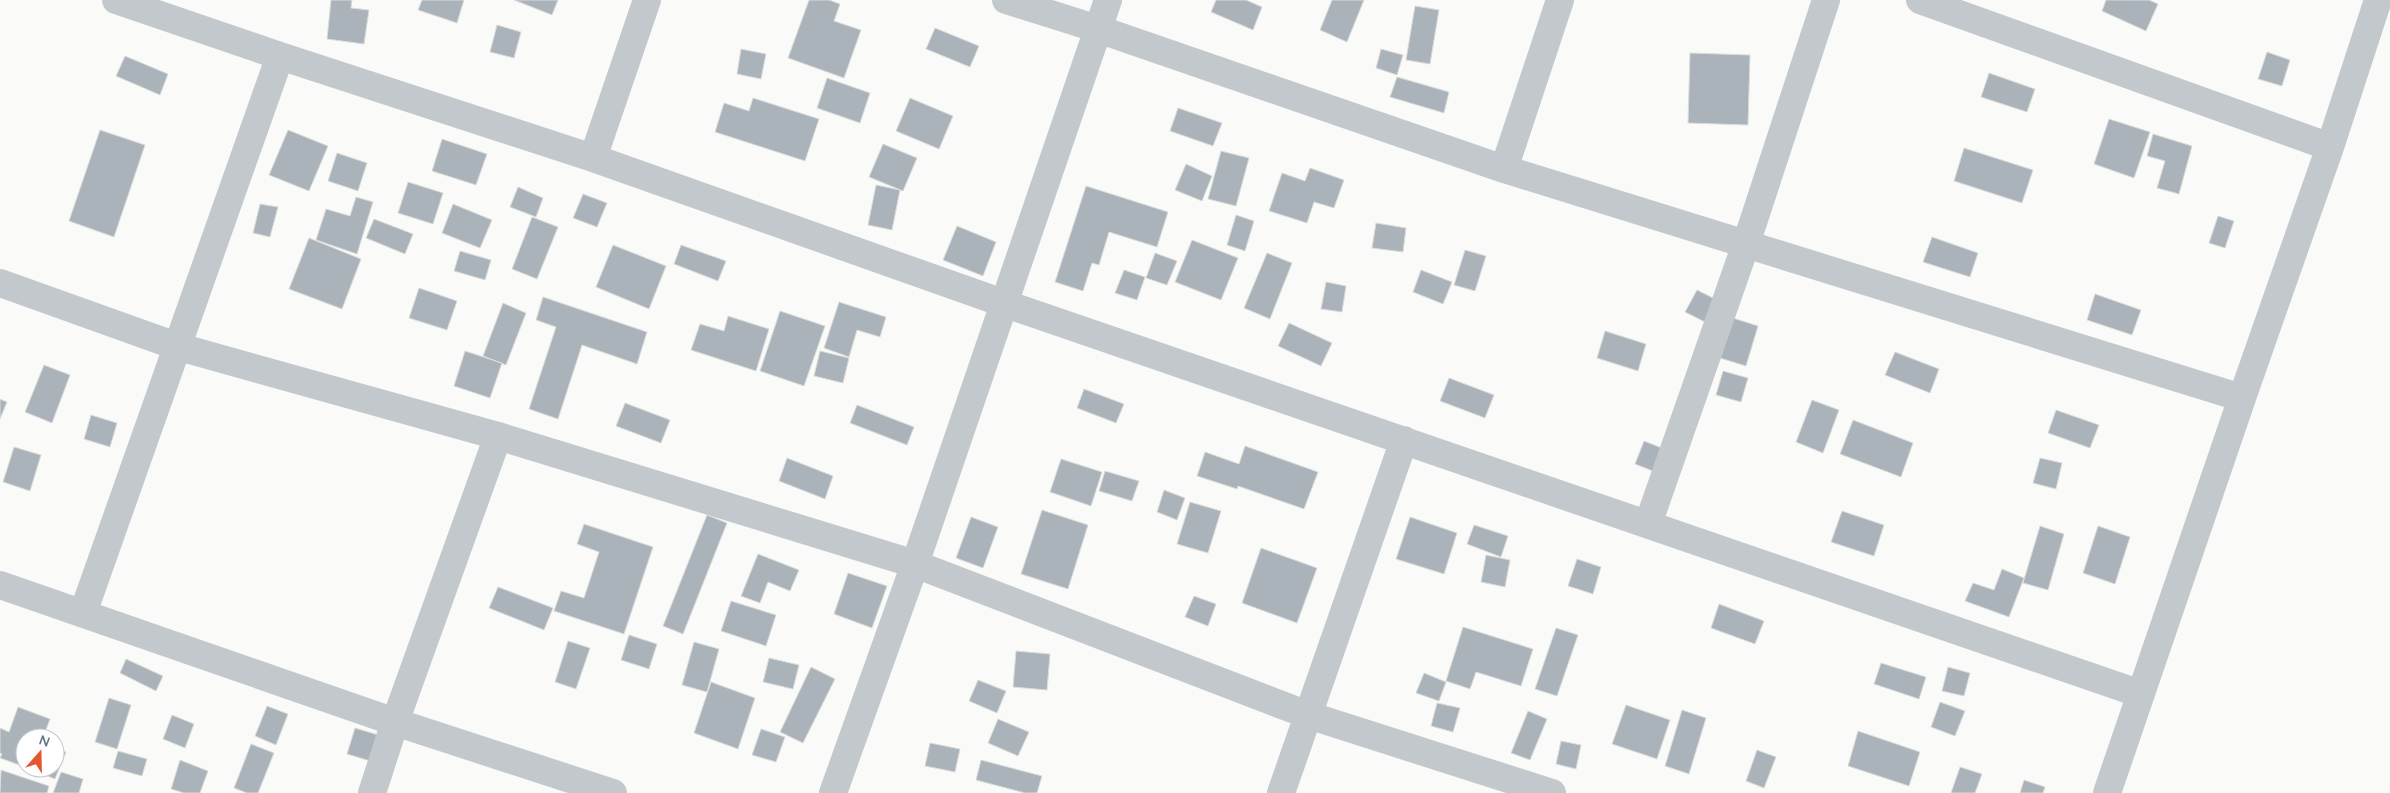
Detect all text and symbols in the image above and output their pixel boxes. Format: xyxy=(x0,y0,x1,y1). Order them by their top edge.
north arrow xyxy=(15,728,65,778)
text: N xyxy=(37,731,52,751)

